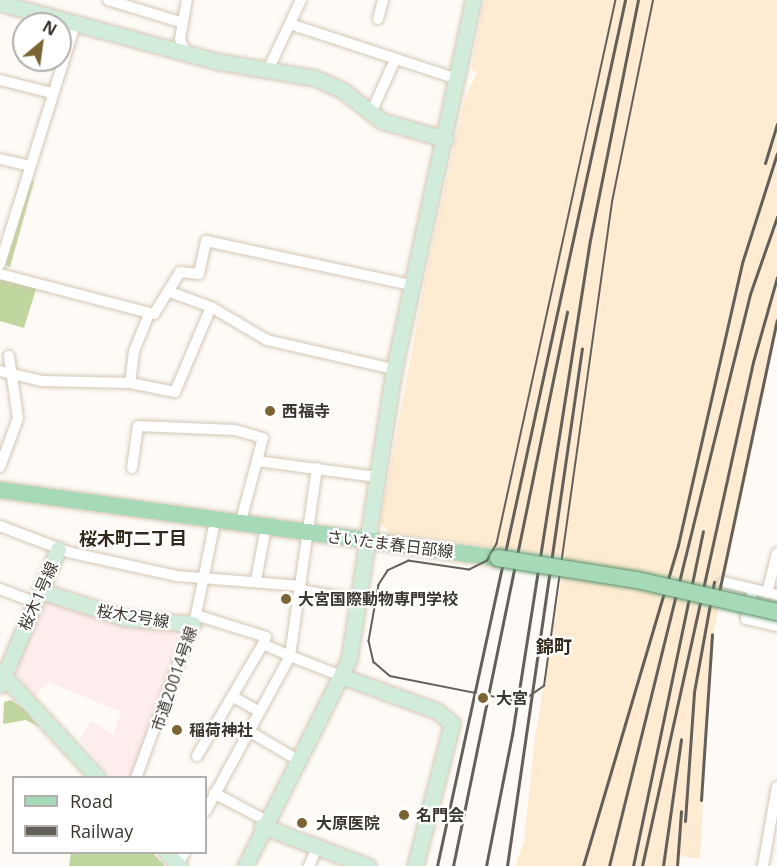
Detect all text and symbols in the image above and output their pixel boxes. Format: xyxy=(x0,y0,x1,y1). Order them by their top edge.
north arrow xyxy=(12,12,72,72)
text: N xyxy=(39,15,61,41)
place label: 西福寺 xyxy=(282,401,330,421)
marker: 西福寺 xyxy=(263,404,277,418)
district label: 桜木町二丁目 xyxy=(79,527,187,549)
street label: さいたま春日部線 xyxy=(325,527,455,561)
street label: 桜木1号線 xyxy=(14,559,62,633)
place label: 大宮国際動物専門学校 xyxy=(298,589,458,609)
marker: 大宮国際動物専門学校 xyxy=(279,592,293,606)
street label: 桜木2号線 xyxy=(95,601,171,631)
street label: 市道20014号線 xyxy=(147,624,201,734)
district label: 錦町 xyxy=(536,635,572,657)
place label: 大宮 xyxy=(496,688,528,708)
marker: 大宮 xyxy=(474,689,492,707)
place label: 稲荷神社 xyxy=(189,720,253,740)
marker: 稲荷神社 xyxy=(170,723,184,737)
legend xyxy=(12,776,207,854)
text: Road xyxy=(70,789,113,813)
place label: 名門会 xyxy=(416,805,464,825)
marker: 名門会 xyxy=(397,808,411,822)
place label: 大原医院 xyxy=(316,813,380,833)
marker: 大原医院 xyxy=(293,814,311,832)
text: Railway xyxy=(70,819,133,843)

